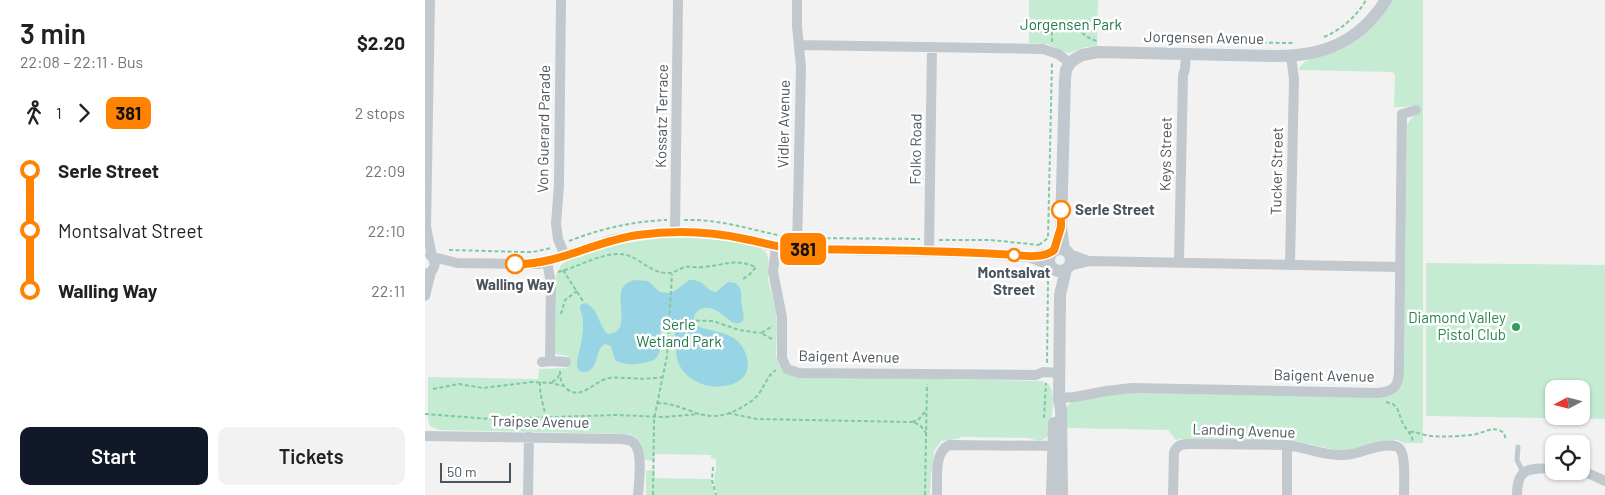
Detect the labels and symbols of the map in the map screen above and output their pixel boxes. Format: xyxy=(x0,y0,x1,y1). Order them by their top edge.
park label: Jorgensen Park xyxy=(1020,15,1122,33)
street label: Jorgensen Avenue xyxy=(1144,27,1264,47)
street label: Kossatz Terrace xyxy=(651,64,671,168)
street label: Von Guerard Parade xyxy=(533,65,553,193)
street label: Vidler Avenue xyxy=(773,80,793,168)
street label: Folko Road xyxy=(905,113,925,185)
street label: Keys Street xyxy=(1155,117,1175,191)
street label: Tucker Street xyxy=(1266,127,1286,215)
marker: Serle Street xyxy=(1051,200,1071,220)
place label: Serle Street xyxy=(1075,200,1155,218)
line badge: 381 xyxy=(774,233,832,265)
marker: Montsalvat Street xyxy=(1007,248,1021,262)
marker: Walling Way xyxy=(505,254,525,274)
place label: Montsalvat Street xyxy=(978,263,1051,298)
place label: Walling Way xyxy=(476,275,555,293)
place label: Diamond Valley Pistol Club xyxy=(1408,308,1506,343)
park label: Serle Wetland Park xyxy=(636,315,722,350)
marker: Diamond Valley Pistol Club xyxy=(1510,321,1522,333)
street label: Baigent Avenue xyxy=(798,346,900,366)
street label: Baigent Avenue xyxy=(1273,365,1375,385)
north arrow xyxy=(1545,380,1590,425)
street label: Traipse Avenue xyxy=(490,411,590,431)
street label: Landing Avenue xyxy=(1192,419,1296,441)
scale bar xyxy=(440,460,511,483)

